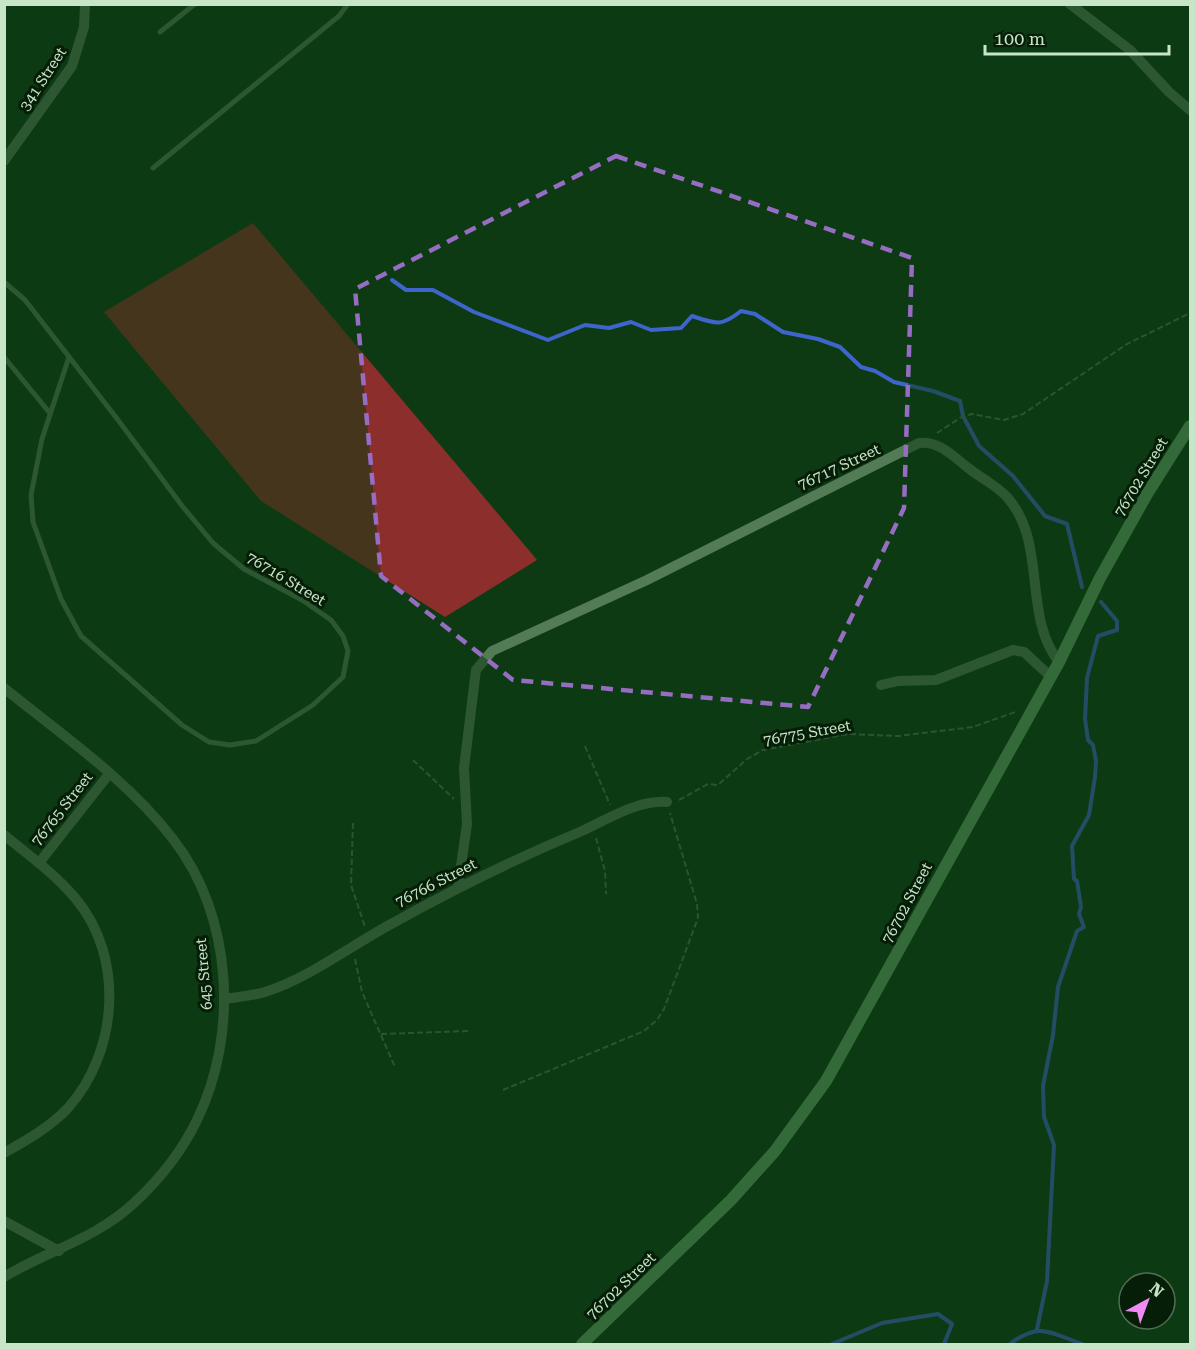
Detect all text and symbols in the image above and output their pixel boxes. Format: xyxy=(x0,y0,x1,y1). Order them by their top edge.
scale bar xyxy=(985,18,1170,56)
text: 100 m xyxy=(994,28,1045,49)
street label: 341 Street xyxy=(16,44,70,114)
street label: 76702 Street xyxy=(1110,434,1172,520)
street label: 76717 Street xyxy=(795,440,883,494)
street label: 76716 Street xyxy=(243,548,329,610)
street label: 76775 Street xyxy=(762,716,853,750)
street label: 76765 Street xyxy=(28,768,97,850)
street label: 76766 Street xyxy=(392,855,480,911)
street label: 76702 Street xyxy=(878,859,936,946)
street label: 645 Street xyxy=(192,937,216,1011)
street label: 76702 Street xyxy=(583,1248,659,1323)
north arrow xyxy=(1117,1271,1177,1331)
text: N xyxy=(1146,1279,1167,1301)

